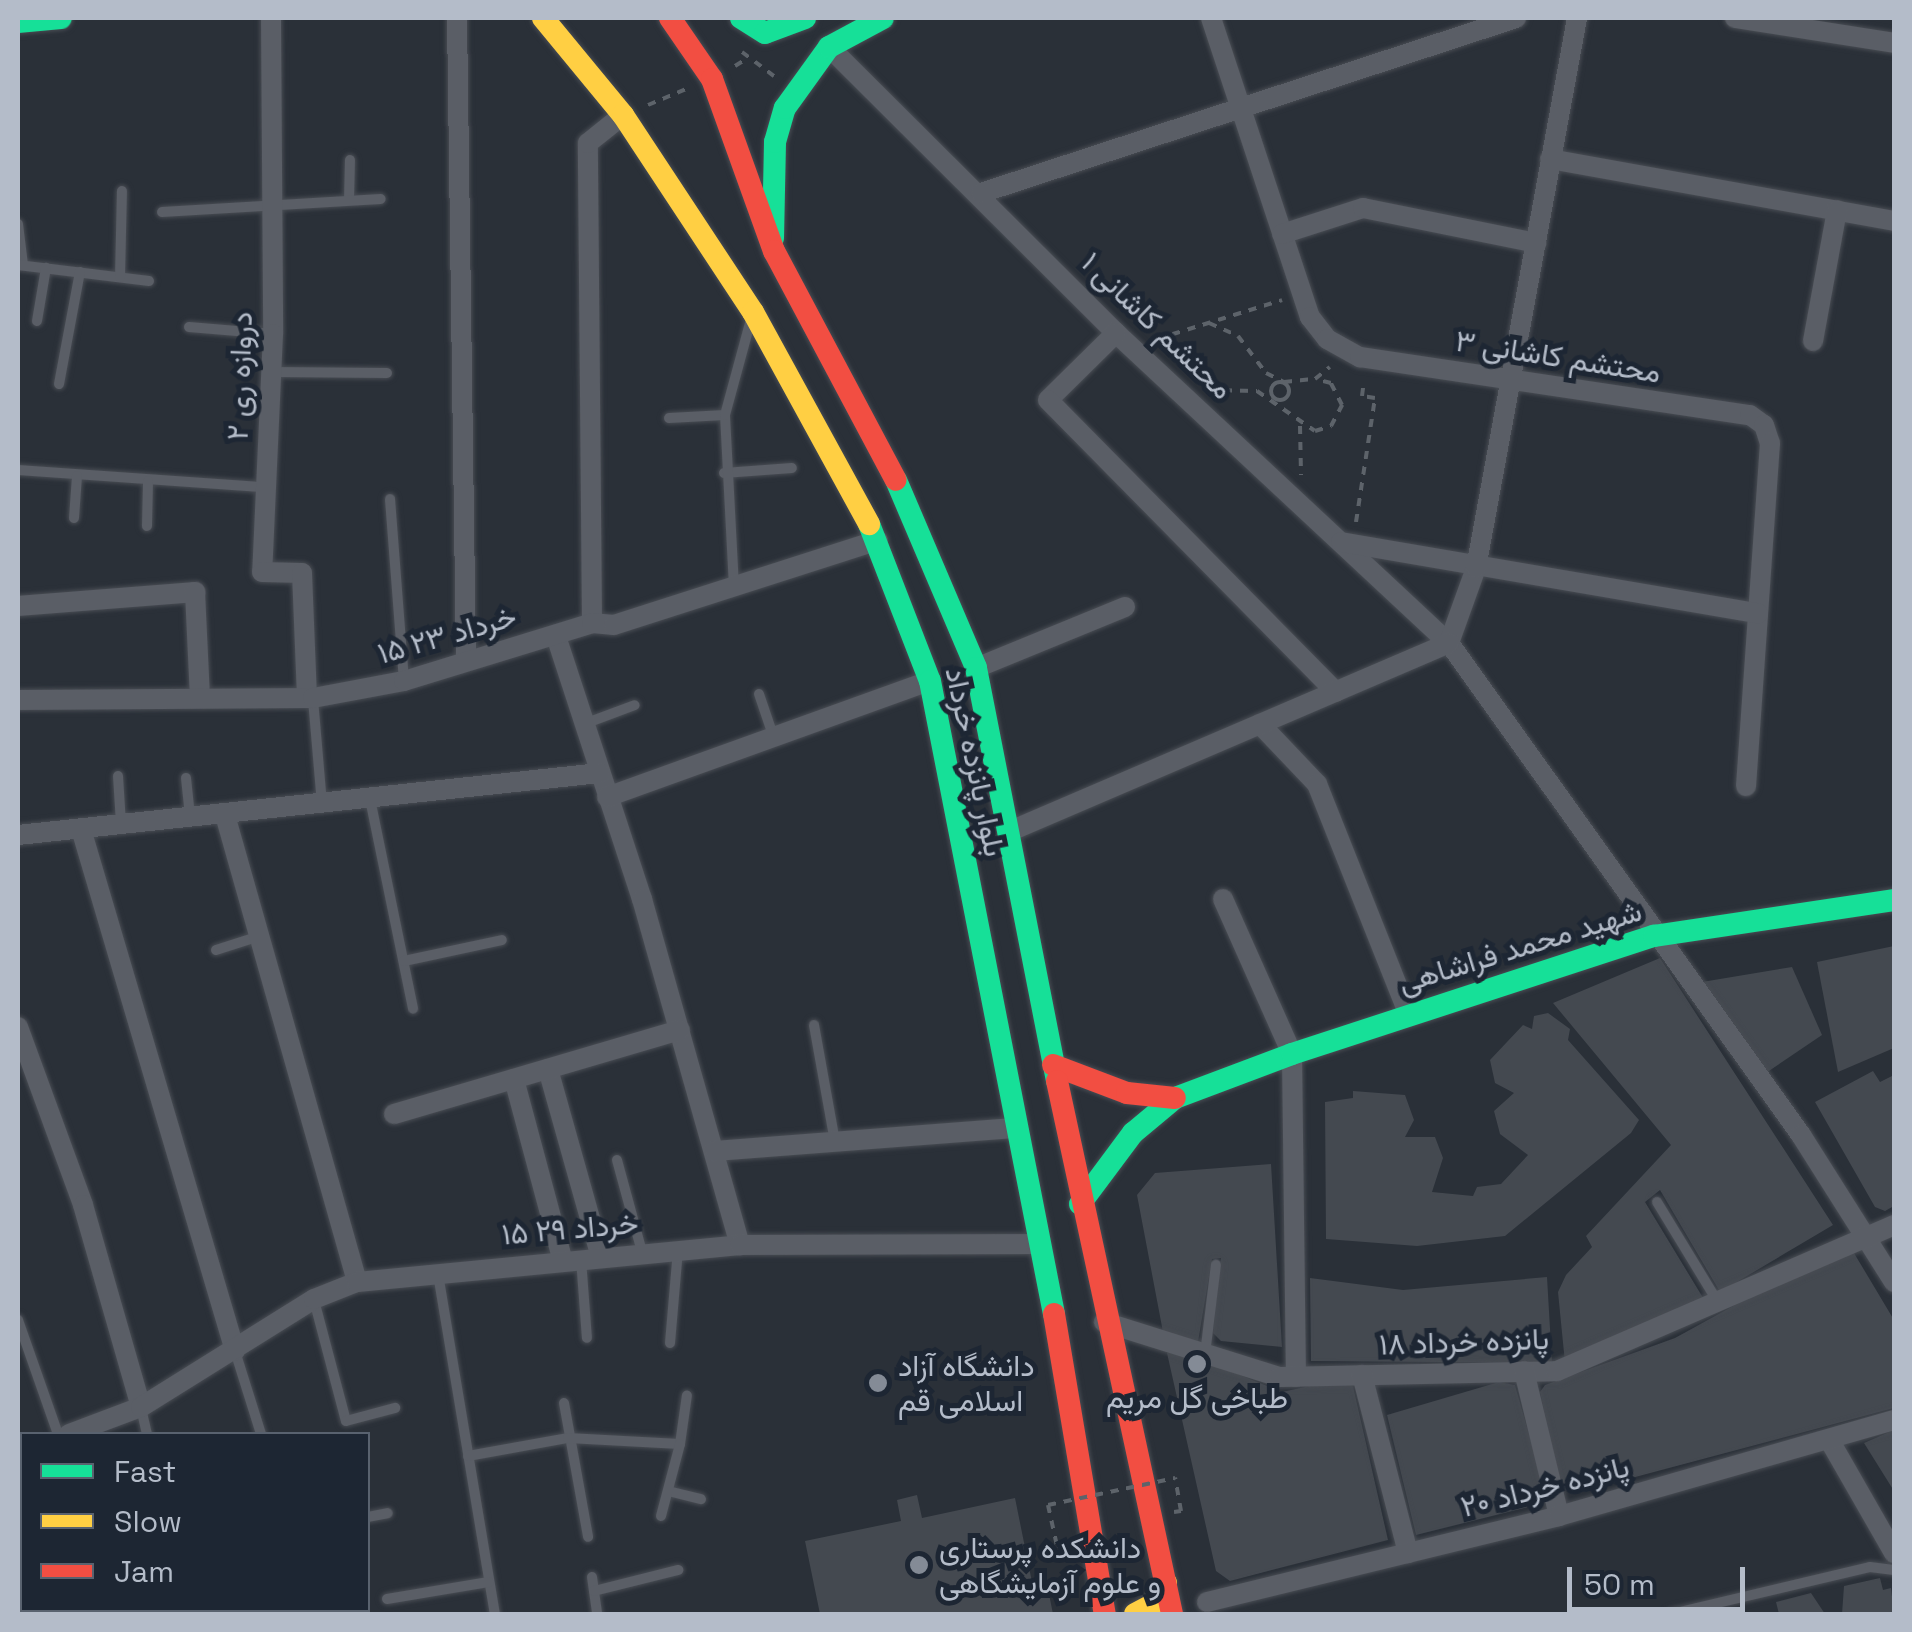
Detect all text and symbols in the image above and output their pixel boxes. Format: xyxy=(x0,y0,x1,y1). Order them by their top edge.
street label: محتشم کاشانی ۱ xyxy=(1074,245,1240,407)
street label: دروازه ری ۲ xyxy=(220,311,260,441)
street label: محتشم کاشانی ۳ xyxy=(1453,323,1663,391)
street label: ۱۵ خرداد ۲۳ xyxy=(374,598,520,672)
street label: بلوار پانزده خرداد xyxy=(937,664,1013,860)
street label: شهید محمد فراشاهی xyxy=(1394,893,1646,1001)
street label: ۱۵ خرداد ۲۹ xyxy=(500,1205,640,1253)
street label: پانزده خرداد ۱۸ xyxy=(1378,1321,1550,1363)
place label: دانشگاه آزاد اسلامی قم xyxy=(898,1348,1035,1418)
marker: طباخی گل مریم xyxy=(1186,1353,1208,1375)
marker: دانشگاه آزاد اسلامی قم xyxy=(867,1372,889,1394)
place label: طباخی گل مریم xyxy=(1106,1380,1288,1416)
legend xyxy=(20,1432,370,1612)
street label: پانزده خرداد ۲۰ xyxy=(1457,1449,1633,1525)
text: Fast xyxy=(114,1452,176,1491)
text: Slow xyxy=(114,1502,182,1541)
place label: دانشکده پرستاری و علوم آزمایشگاهی xyxy=(939,1530,1161,1600)
scale bar xyxy=(1572,1547,1750,1609)
text: Jam xyxy=(114,1552,174,1591)
marker: دانشکده پرستاری و علوم آزمایشگاهی xyxy=(908,1554,930,1576)
text: 50 m xyxy=(1584,1565,1655,1604)

